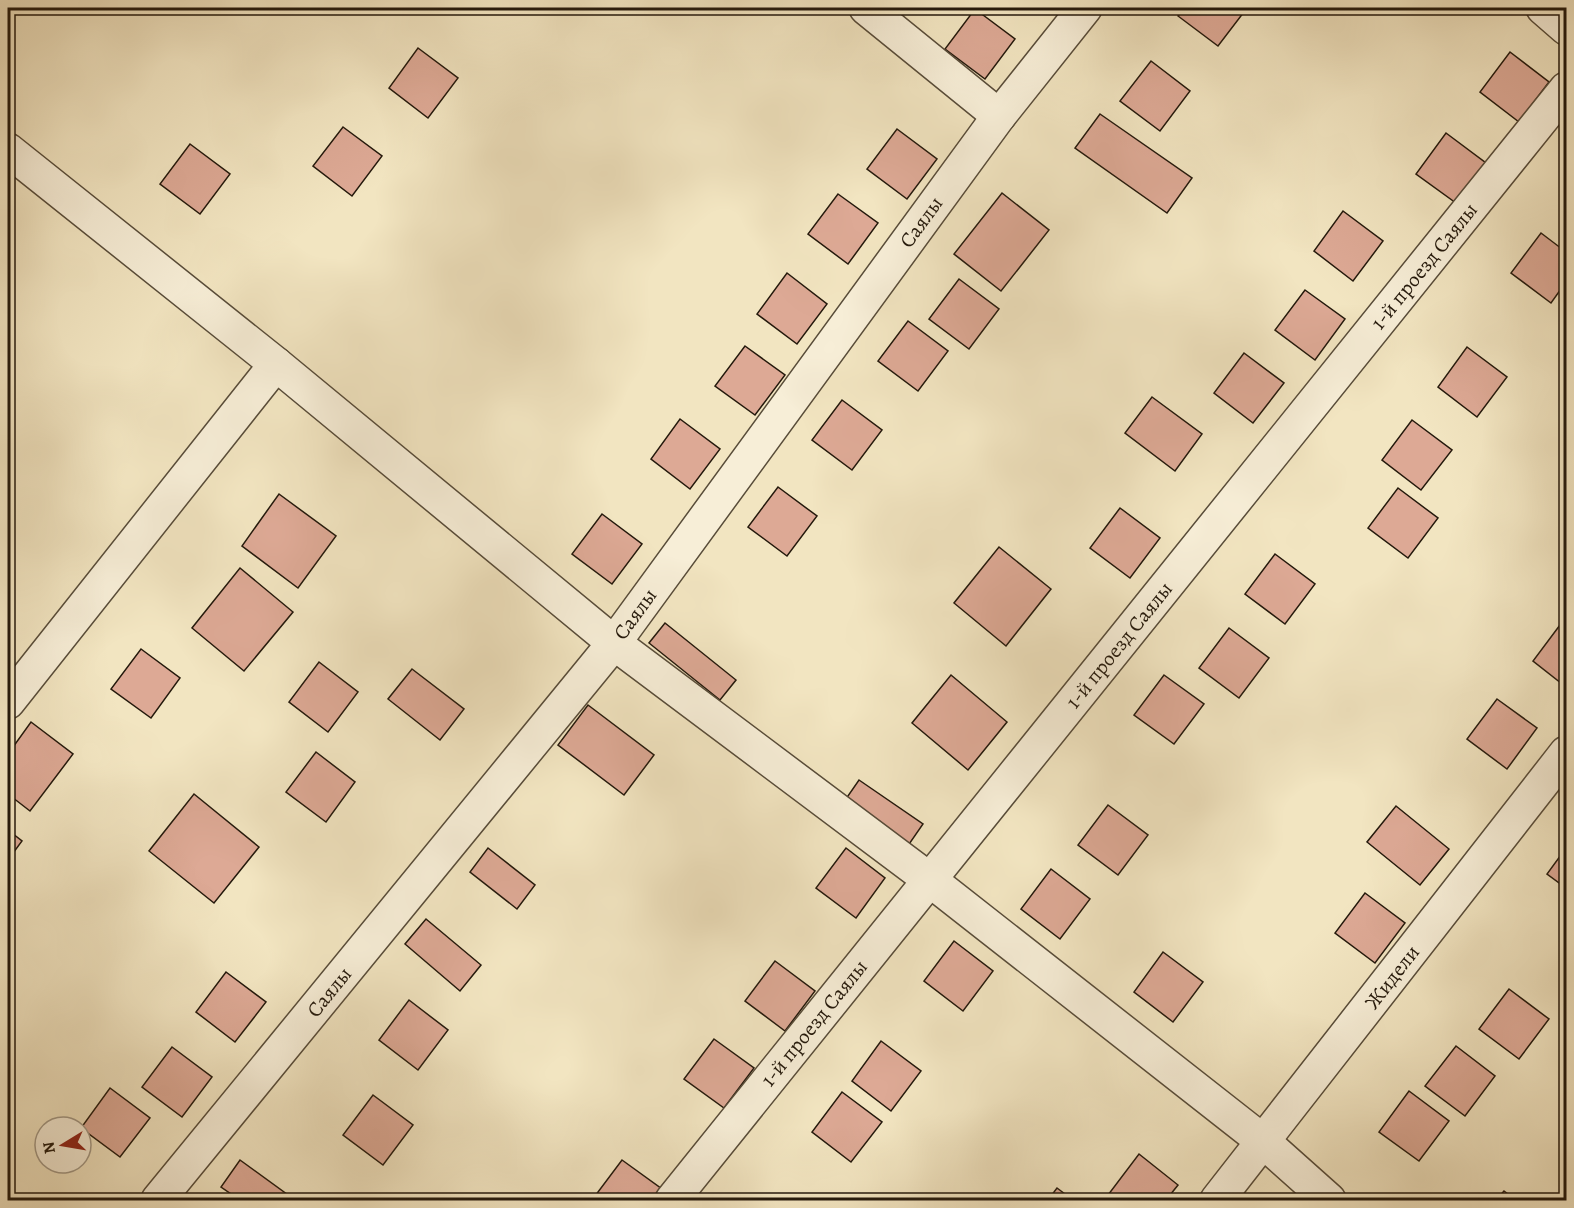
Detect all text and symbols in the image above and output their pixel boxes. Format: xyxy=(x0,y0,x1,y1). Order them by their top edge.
street label: Саялы xyxy=(893,191,949,253)
street label: 1-й проезд Саялы xyxy=(1364,197,1484,335)
street label: 1-й проезд Саялы xyxy=(1059,576,1179,714)
street label: Саялы xyxy=(607,583,663,645)
street label: Жидели xyxy=(1358,939,1426,1015)
street label: 1-й проезд Саялы xyxy=(754,954,874,1092)
street label: Саялы xyxy=(300,961,358,1023)
north arrow xyxy=(33,1115,93,1175)
text: N xyxy=(37,1140,61,1155)

